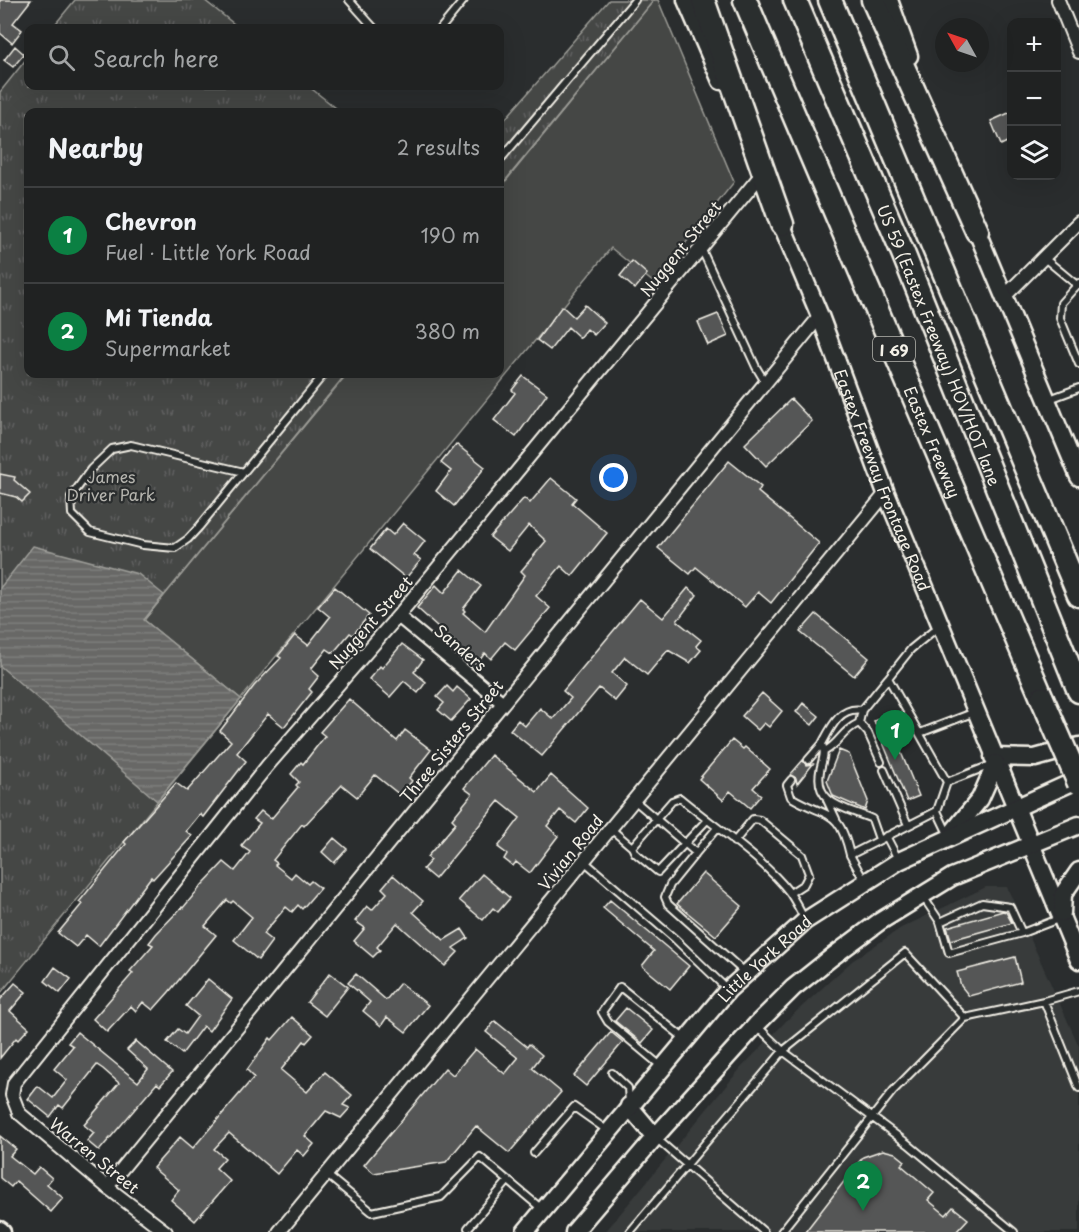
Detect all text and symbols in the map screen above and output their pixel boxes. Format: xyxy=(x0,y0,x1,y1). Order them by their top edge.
north arrow xyxy=(935,18,989,72)
map controls xyxy=(1007,18,1061,180)
button: + xyxy=(1007,18,1061,72)
search box xyxy=(24,24,504,90)
icon: search xyxy=(45,41,78,74)
text: Search here xyxy=(93,41,219,74)
button: − xyxy=(1007,72,1061,126)
button: layers xyxy=(1007,126,1061,180)
text: Nearby xyxy=(48,128,143,167)
text: 2 results xyxy=(397,132,480,162)
street label: Nuggent Street xyxy=(634,195,727,301)
street label: US 59 (Eastex Freeway) HOV/HOT lane xyxy=(873,199,1005,491)
text: Chevron xyxy=(105,204,197,237)
text: 1 xyxy=(63,220,72,250)
text: 190 m xyxy=(421,220,480,250)
text: Fuel · Little York Road xyxy=(105,237,311,267)
text: Mi Tienda xyxy=(105,300,212,333)
text: 2 xyxy=(60,316,75,346)
text: 380 m xyxy=(414,316,480,346)
text: Supermarket xyxy=(105,333,231,363)
road number: I 69 xyxy=(873,337,915,361)
street label: Eastex Freeway Frontage Road xyxy=(829,365,937,595)
street label: Eastex Freeway xyxy=(901,382,965,500)
your location xyxy=(599,463,628,492)
park label: James Driver Park xyxy=(66,464,156,506)
street label: Nuggent Street xyxy=(322,570,418,674)
street label: Sanders xyxy=(429,618,493,676)
street label: Three Sisters Street xyxy=(394,674,509,808)
pin: 1 xyxy=(876,710,914,760)
street label: Vivian Road xyxy=(532,809,608,895)
street label: Little York Road xyxy=(711,909,816,1007)
street label: Warren Street xyxy=(45,1111,145,1199)
pin: 2 xyxy=(844,1162,882,1211)

